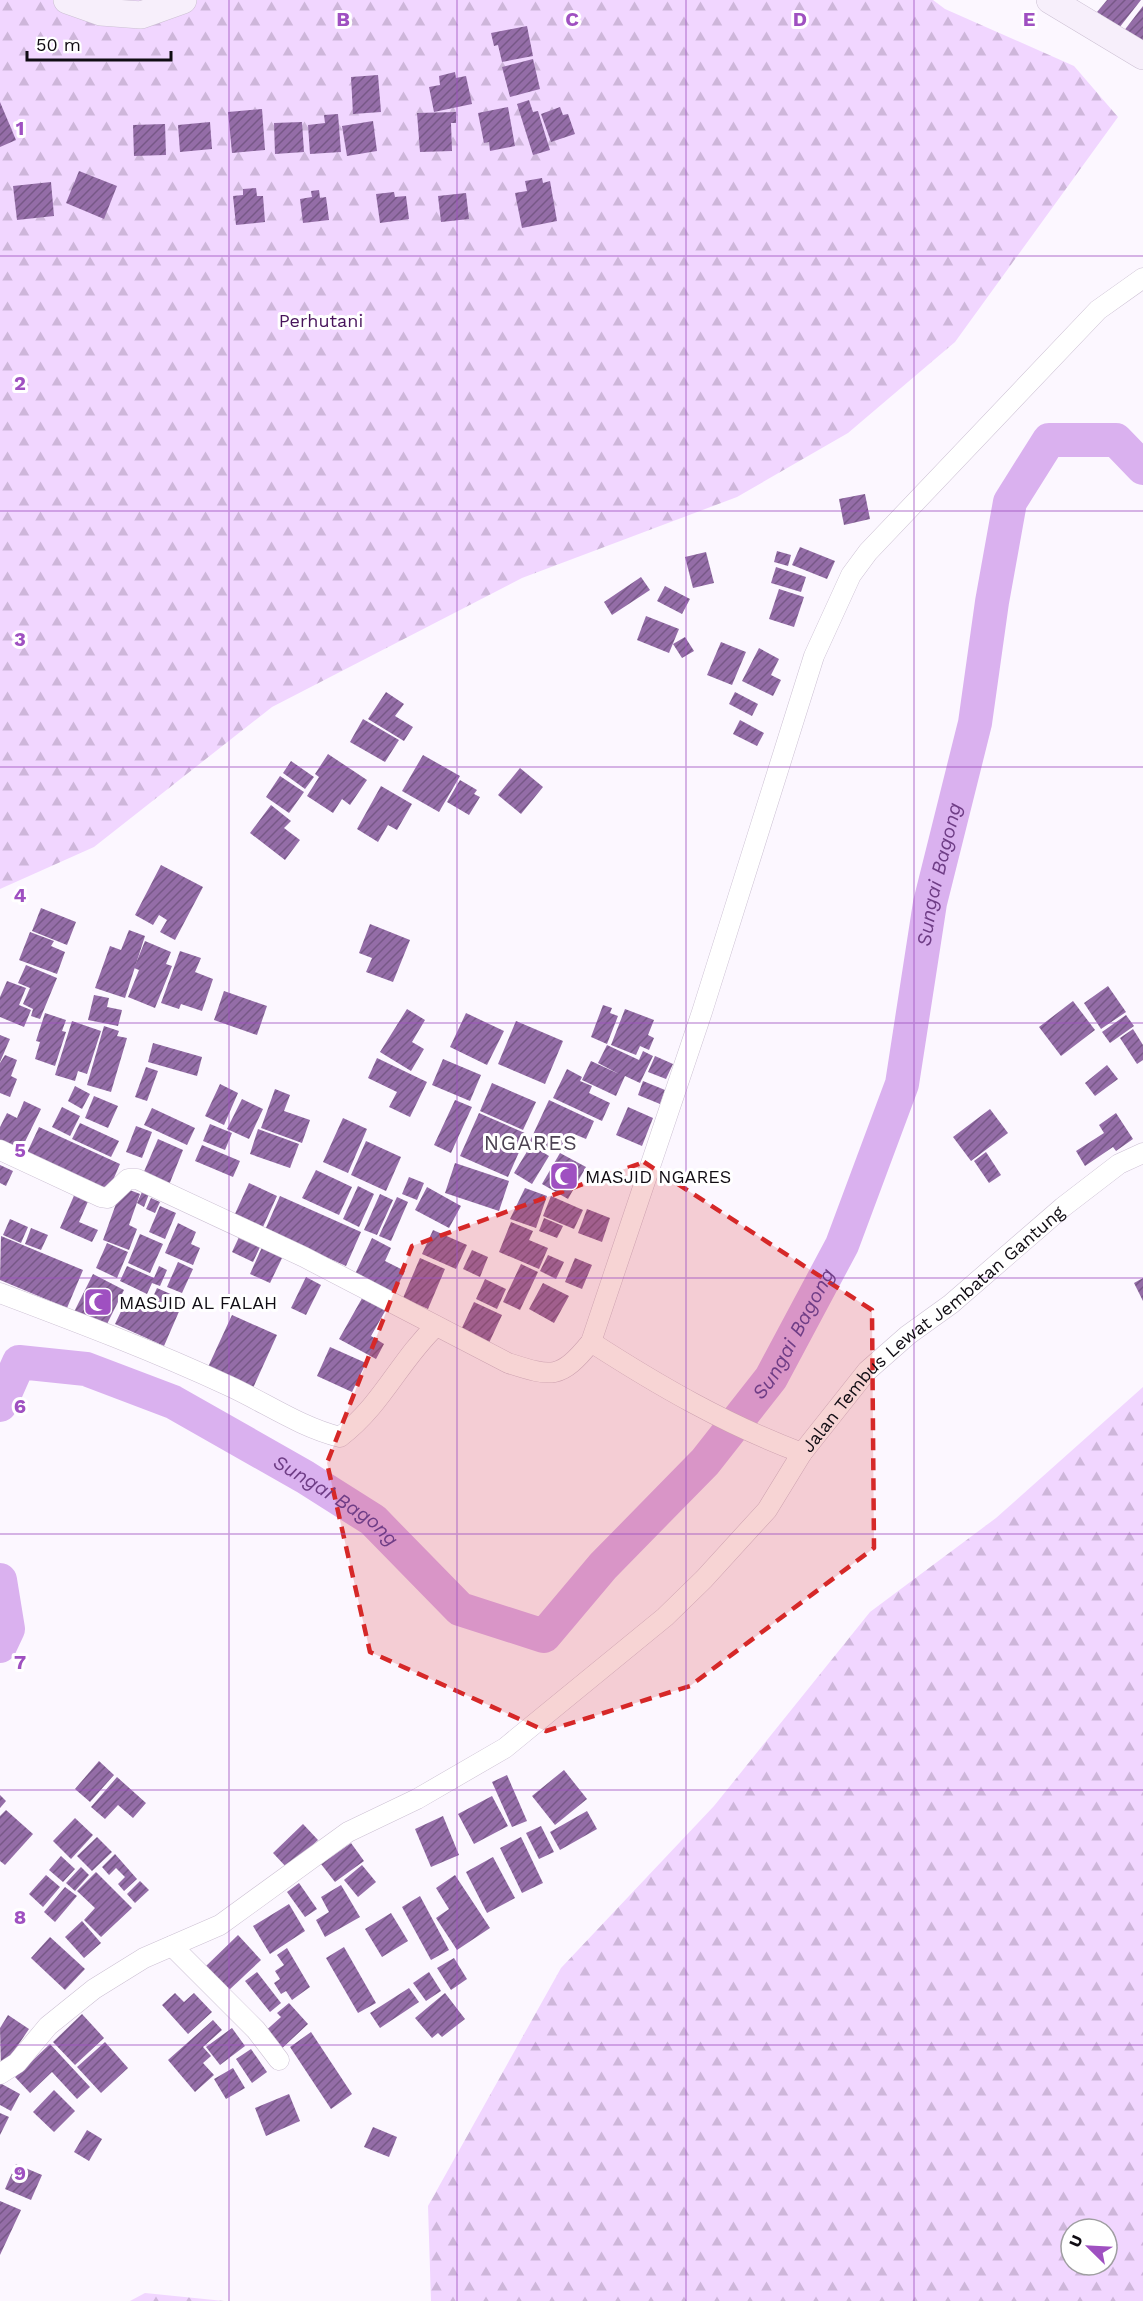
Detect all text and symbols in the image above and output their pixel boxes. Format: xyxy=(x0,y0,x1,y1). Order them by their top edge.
text: B xyxy=(336,7,350,31)
text: C xyxy=(565,7,579,31)
text: D xyxy=(793,7,807,31)
text: E xyxy=(1023,7,1035,31)
scale bar xyxy=(27,24,171,62)
text: 50 m xyxy=(36,34,81,55)
text: 1 xyxy=(16,116,24,140)
park label: Perhutani xyxy=(279,310,363,331)
text: 2 xyxy=(14,371,26,395)
text: 3 xyxy=(14,627,26,651)
water label: Sungai Bagong xyxy=(911,800,967,948)
text: 4 xyxy=(14,883,27,907)
district label: NGARES xyxy=(484,1130,578,1155)
text: 5 xyxy=(14,1138,26,1162)
mosque icon: MASJID NGARES xyxy=(548,1160,580,1192)
place label: MASJID NGARES xyxy=(585,1166,731,1187)
street label: Jalan Tembus Lewat Jembatan Gantung xyxy=(797,1201,1068,1456)
water label: Sungai Bagong xyxy=(747,1264,840,1404)
mosque icon: MASJID AL FALAH xyxy=(82,1286,114,1318)
place label: MASJID AL FALAH xyxy=(119,1292,277,1313)
text: 6 xyxy=(14,1394,26,1418)
water label: Sungai Bagong xyxy=(269,1449,404,1551)
text: 7 xyxy=(14,1650,26,1674)
text: 8 xyxy=(14,1905,26,1929)
text: 9 xyxy=(14,2161,26,2185)
north arrow xyxy=(1059,2217,1119,2277)
text: U xyxy=(1065,2232,1087,2250)

